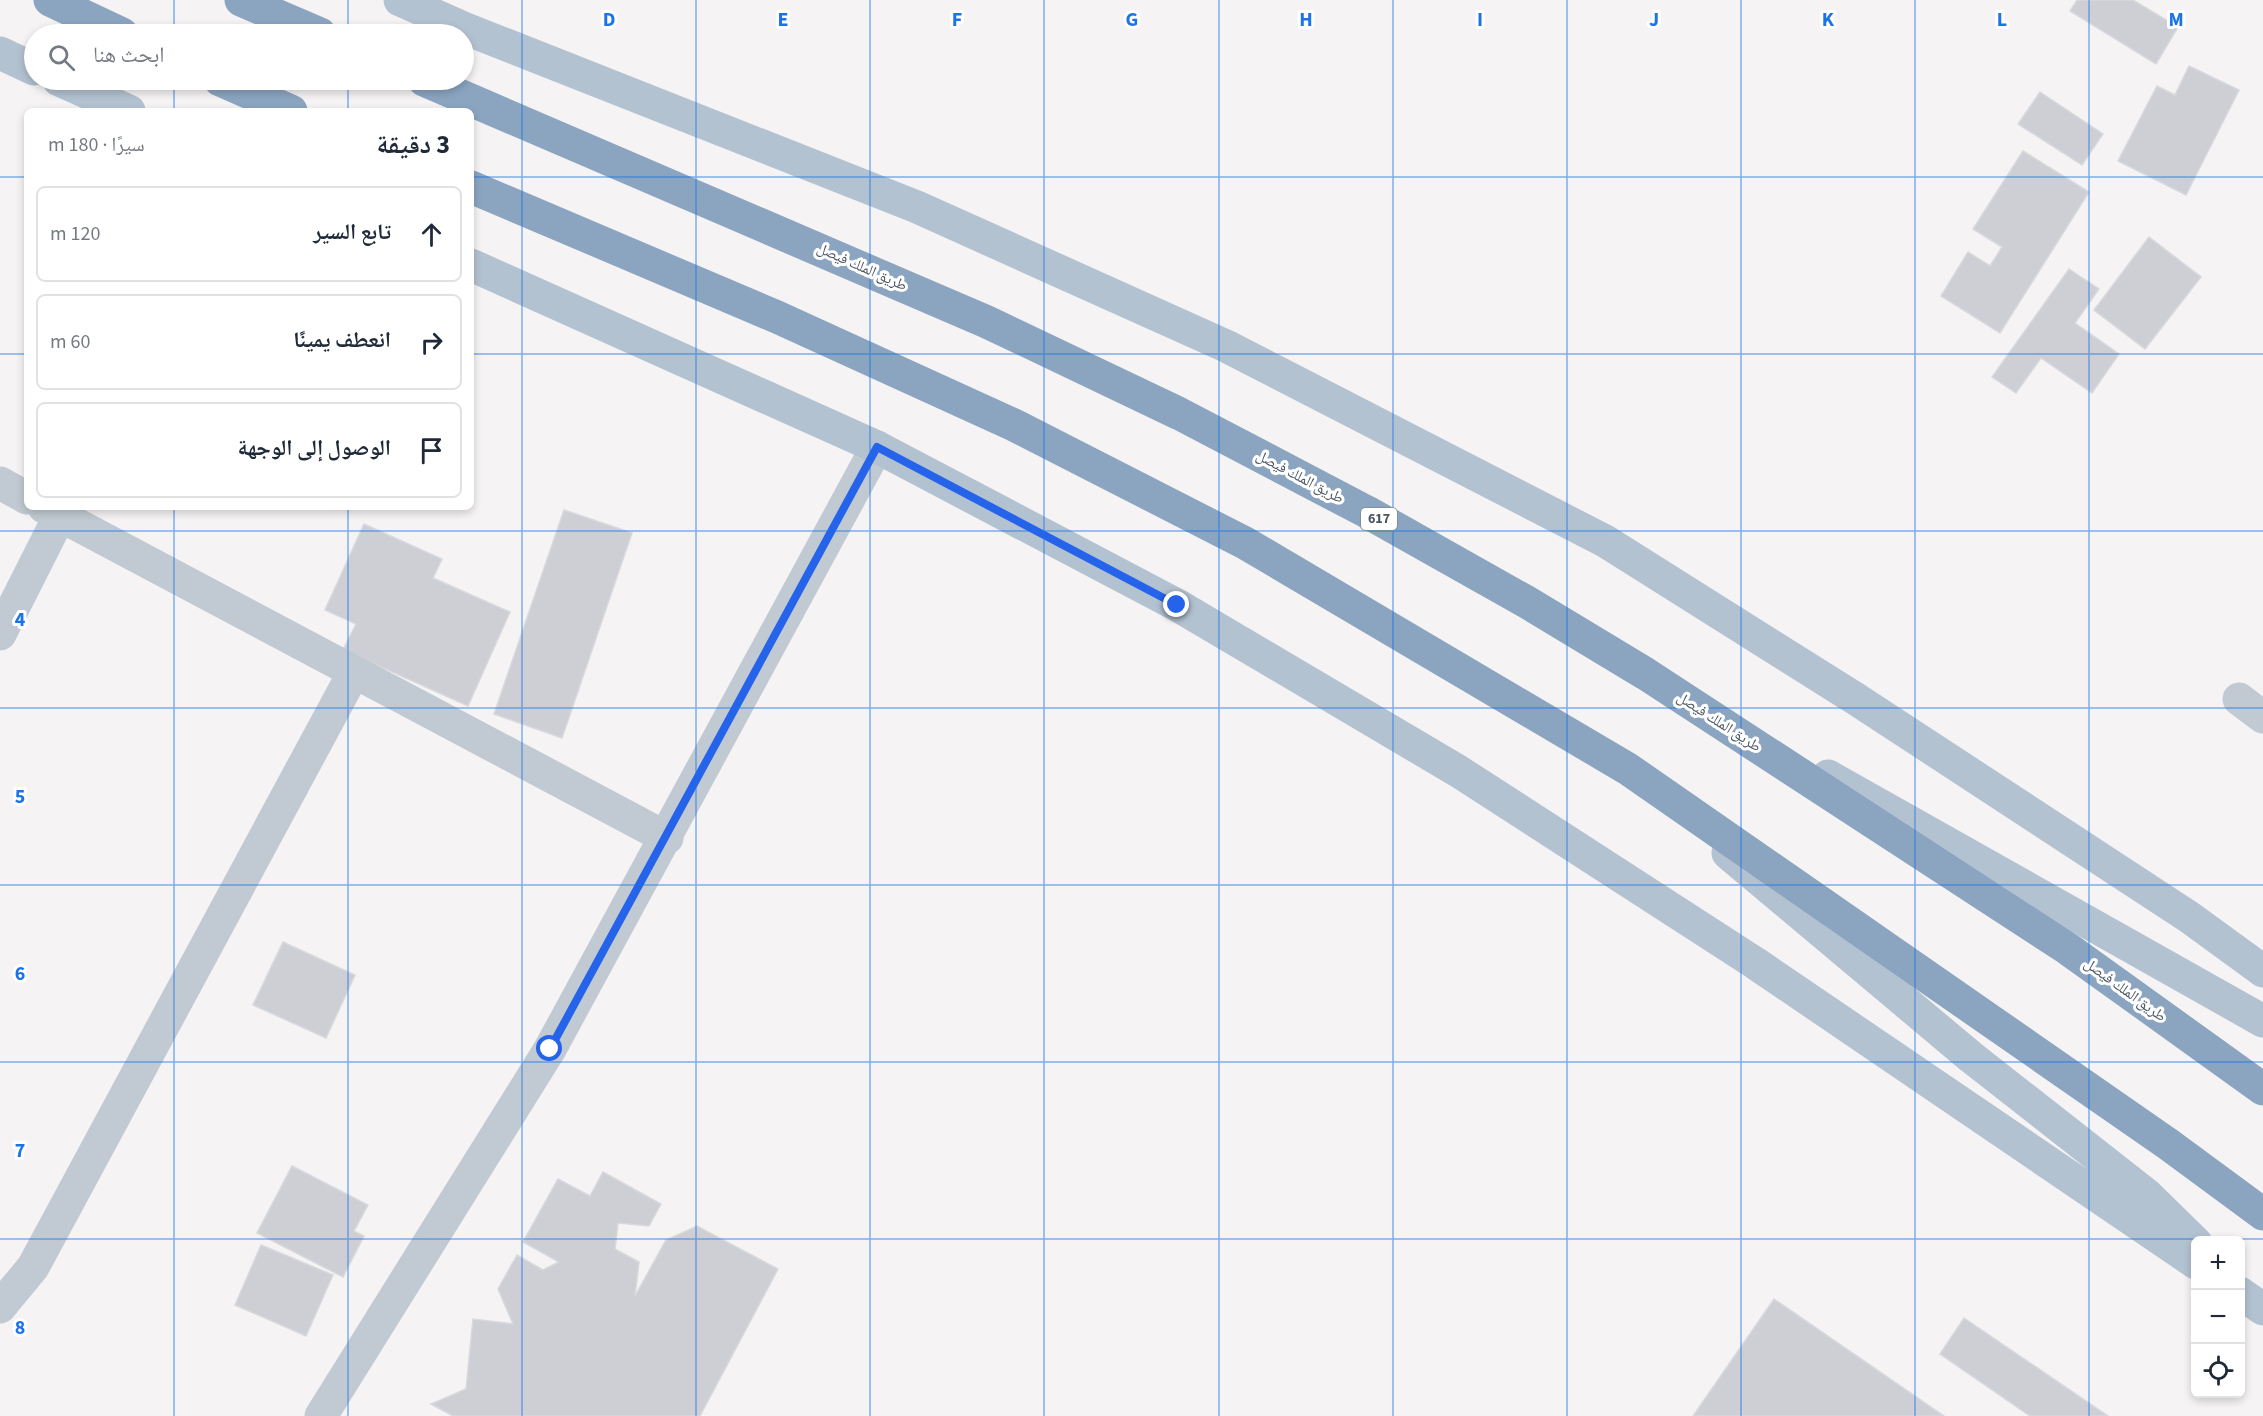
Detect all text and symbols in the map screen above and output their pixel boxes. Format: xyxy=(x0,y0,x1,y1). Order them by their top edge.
text: D xyxy=(603,6,615,34)
text: E xyxy=(778,6,788,34)
text: F xyxy=(952,6,962,34)
text: G xyxy=(1126,6,1138,34)
text: H xyxy=(1299,6,1313,34)
text: I xyxy=(1477,6,1483,34)
text: J xyxy=(1649,6,1659,34)
text: K xyxy=(1822,6,1835,34)
text: L xyxy=(1997,6,2007,34)
text: M xyxy=(2168,6,2184,34)
search box xyxy=(24,24,474,90)
text: ابحث هنا xyxy=(93,39,164,71)
icon: search xyxy=(45,41,78,74)
text: 3 دقيقة xyxy=(376,126,450,163)
text: سيرًا · 180 m xyxy=(48,131,145,159)
text: تابع السير xyxy=(313,216,391,248)
icon: ahead xyxy=(415,218,448,251)
text: 120 m xyxy=(50,220,100,248)
street label: طريق الملك فيصل xyxy=(814,238,910,296)
text: انعطف يمينًا xyxy=(293,324,391,356)
icon: right xyxy=(415,326,448,359)
text: 60 m xyxy=(50,328,90,356)
text: الوصول إلى الوجهة xyxy=(238,432,391,464)
icon: arrive xyxy=(415,434,448,467)
street label: طريق الملك فيصل xyxy=(1252,445,1348,509)
road number: 617 xyxy=(1361,508,1397,530)
route end xyxy=(1163,591,1189,617)
text: 4 xyxy=(15,606,26,634)
street label: طريق الملك فيصل xyxy=(1673,687,1765,757)
text: 5 xyxy=(15,783,25,811)
street label: طريق الملك فيصل xyxy=(2080,953,2170,1027)
text: 6 xyxy=(15,960,25,988)
route start xyxy=(536,1035,562,1061)
text: 7 xyxy=(15,1137,25,1165)
map controls xyxy=(2191,1236,2245,1398)
button: + xyxy=(2191,1236,2245,1290)
button: − xyxy=(2191,1290,2245,1344)
text: 8 xyxy=(15,1314,25,1342)
button: locate xyxy=(2191,1344,2245,1398)

